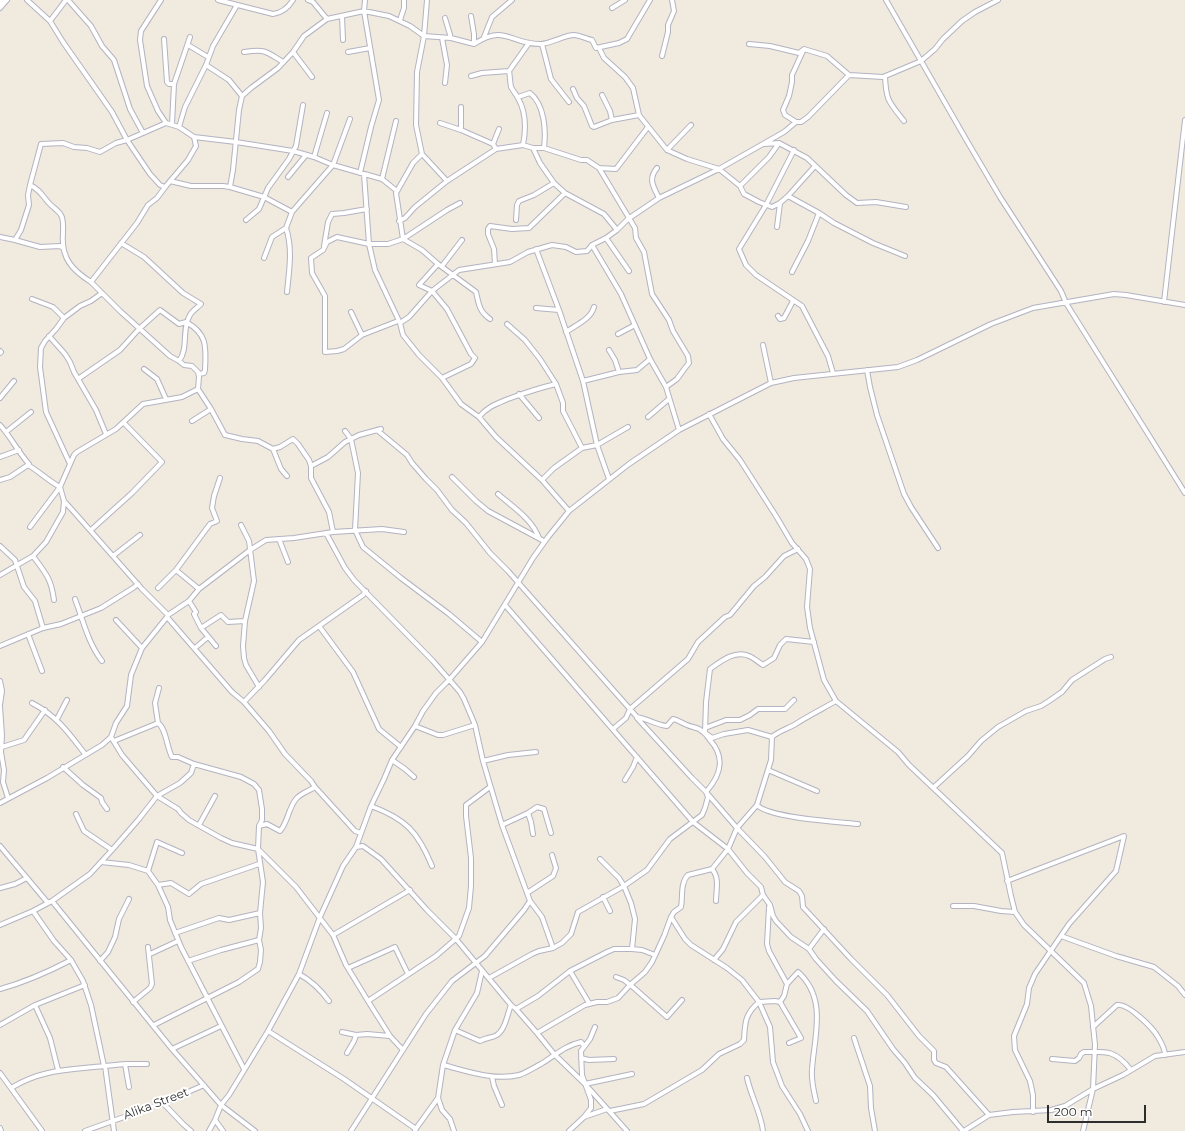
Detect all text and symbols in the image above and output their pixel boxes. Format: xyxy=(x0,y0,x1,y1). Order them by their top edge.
street label: Alika Street xyxy=(121,1085,191,1123)
scale bar xyxy=(1049,1097,1148,1123)
text: 200 m xyxy=(1054,1104,1093,1119)

